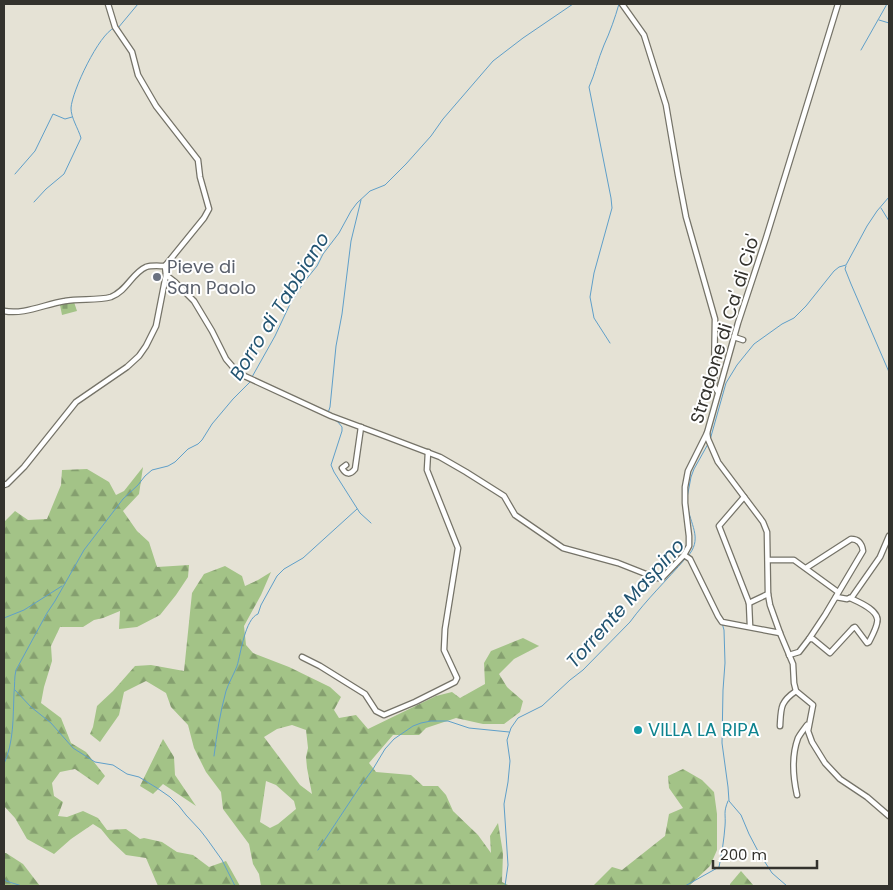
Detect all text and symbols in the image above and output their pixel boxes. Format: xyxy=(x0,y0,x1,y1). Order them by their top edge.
water label: Borro di Tabbiano xyxy=(223,227,336,385)
street label: Stradone di Ca' di Cio' xyxy=(684,231,765,426)
place label: Pieve di San Paolo xyxy=(167,254,256,300)
marker: Pieve di San Paolo xyxy=(151,271,163,283)
water label: Torrente Maspino xyxy=(560,533,691,674)
place label: VILLA LA RIPA xyxy=(648,717,760,742)
marker: VILLA LA RIPA xyxy=(632,724,644,736)
scale bar xyxy=(713,838,817,870)
text: 200 m xyxy=(720,844,767,865)

